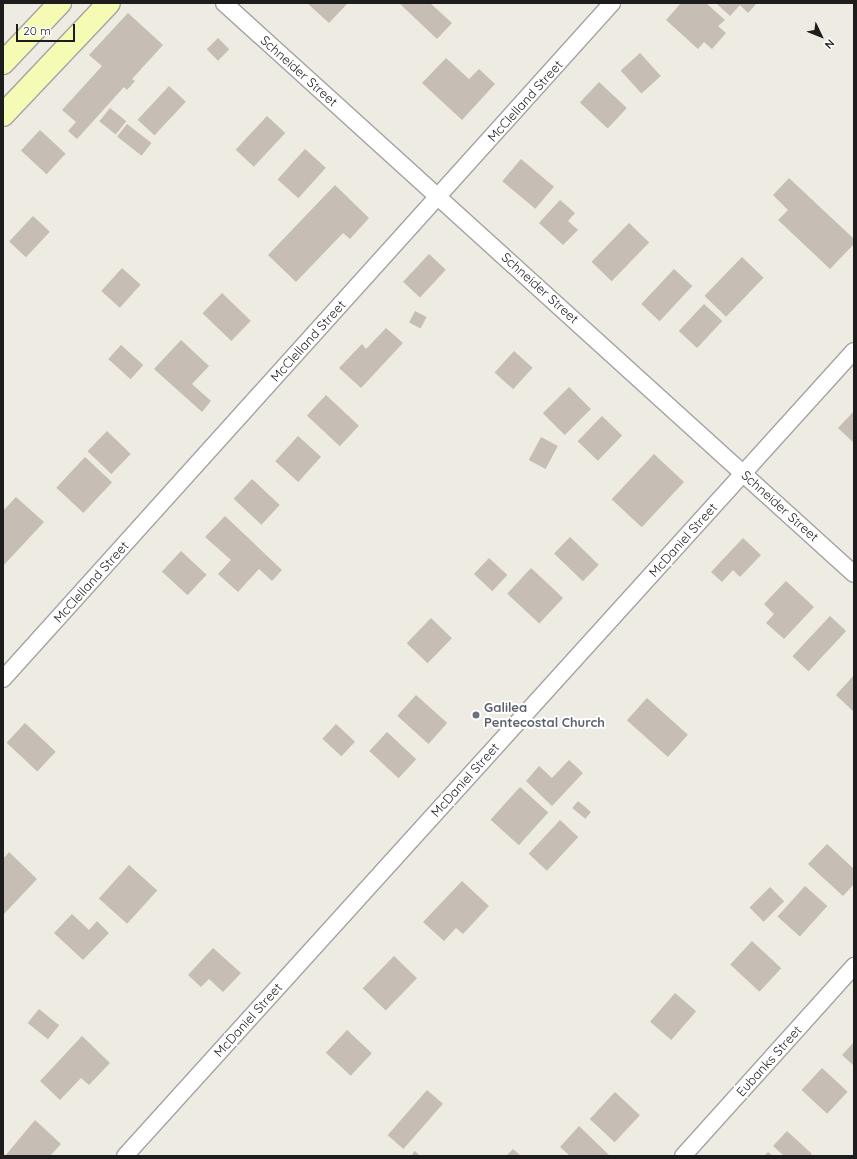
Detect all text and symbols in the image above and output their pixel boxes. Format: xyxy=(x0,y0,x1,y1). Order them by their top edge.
scale bar xyxy=(18,16,77,42)
north arrow xyxy=(801,16,841,56)
text: 20 m xyxy=(23,23,51,38)
street label: Schneider Street xyxy=(257,32,341,110)
text: N xyxy=(822,36,838,52)
street label: McClelland Street xyxy=(484,57,566,145)
street label: Schneider Street xyxy=(498,249,582,327)
street label: McClelland Street xyxy=(267,297,349,385)
street label: Schneider Street xyxy=(738,467,822,545)
street label: McDaniel Street xyxy=(646,500,720,580)
street label: McClelland Street xyxy=(50,538,132,626)
place label: Galilea Pentecostal Church xyxy=(484,700,605,731)
marker: Galilea Pentecostal Church xyxy=(471,710,481,720)
street label: McDaniel Street xyxy=(428,740,502,820)
street label: McDaniel Street xyxy=(211,980,285,1060)
street label: Eubanks Street xyxy=(733,1022,805,1100)

